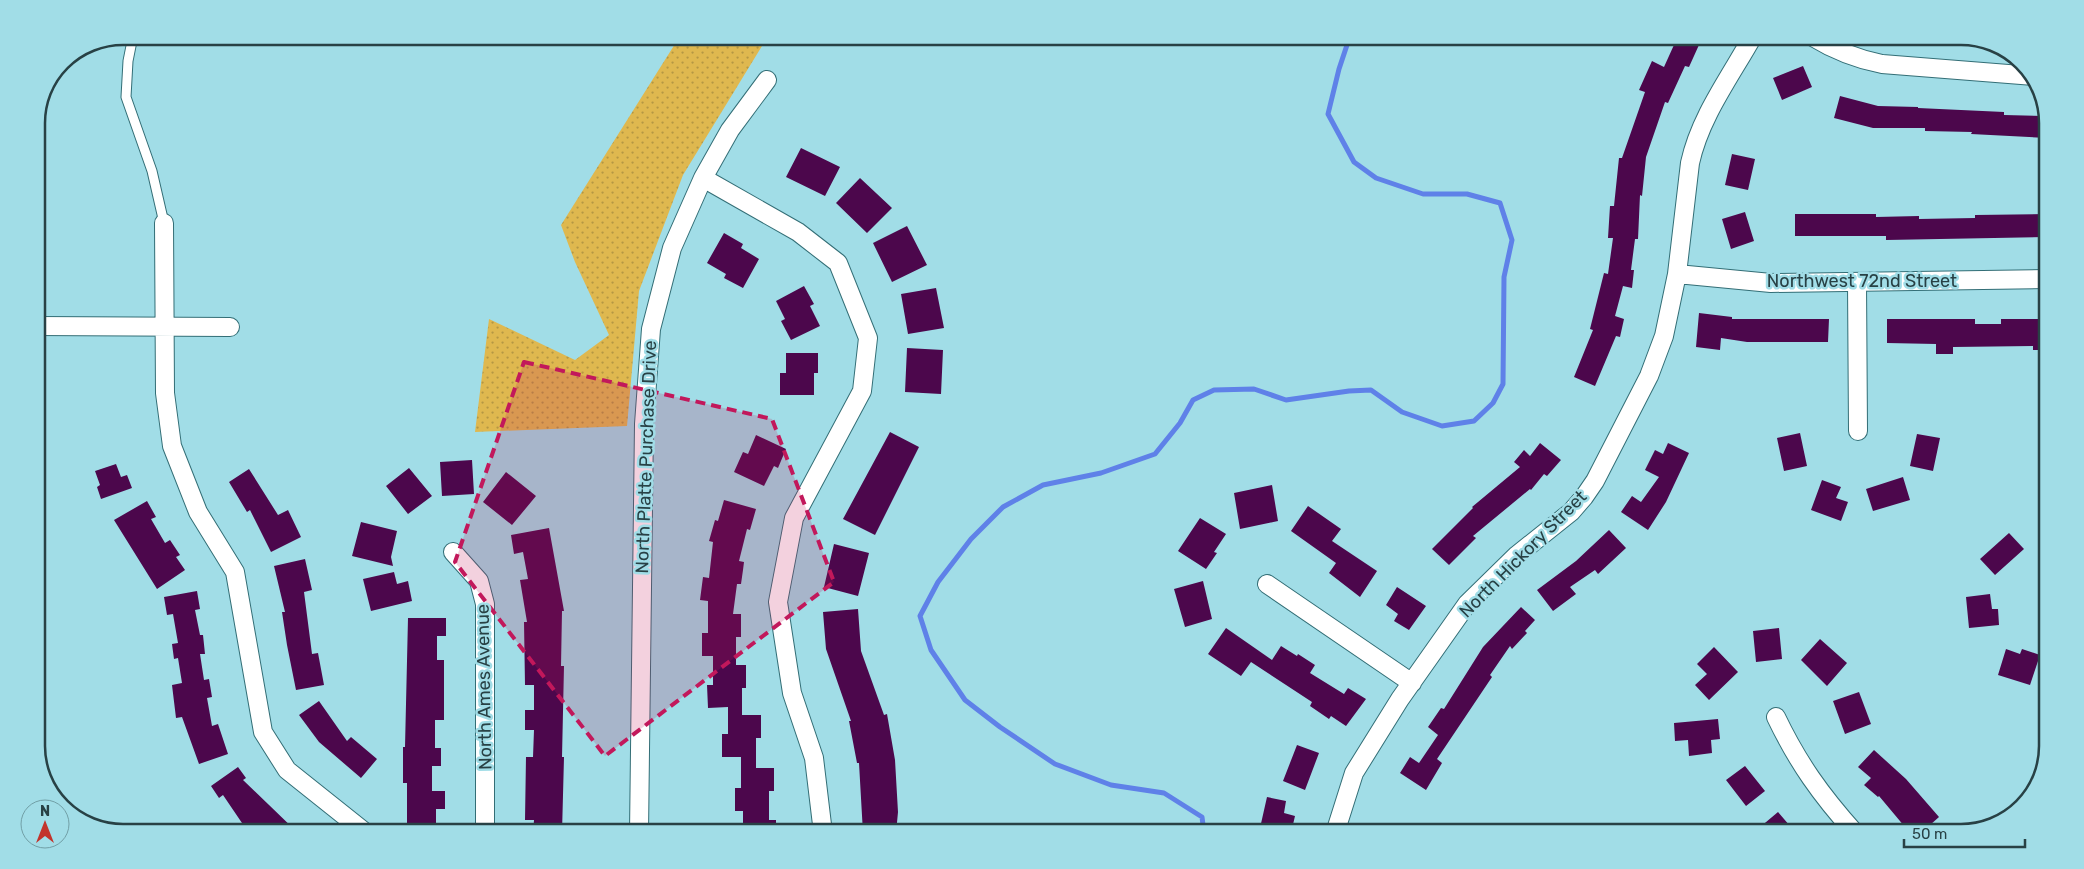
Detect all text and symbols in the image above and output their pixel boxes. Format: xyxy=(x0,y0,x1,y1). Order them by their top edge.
street label: Northwest 72nd Street xyxy=(1767,270,1957,292)
street label: North Platte Purchase Drive xyxy=(631,340,661,574)
street label: North Hickory Street xyxy=(1455,486,1591,622)
street label: North Ames Avenue xyxy=(472,604,496,770)
north arrow xyxy=(20,799,70,849)
text: N xyxy=(40,803,50,820)
scale bar xyxy=(1904,816,2025,848)
text: 50 m xyxy=(1912,825,1947,843)

